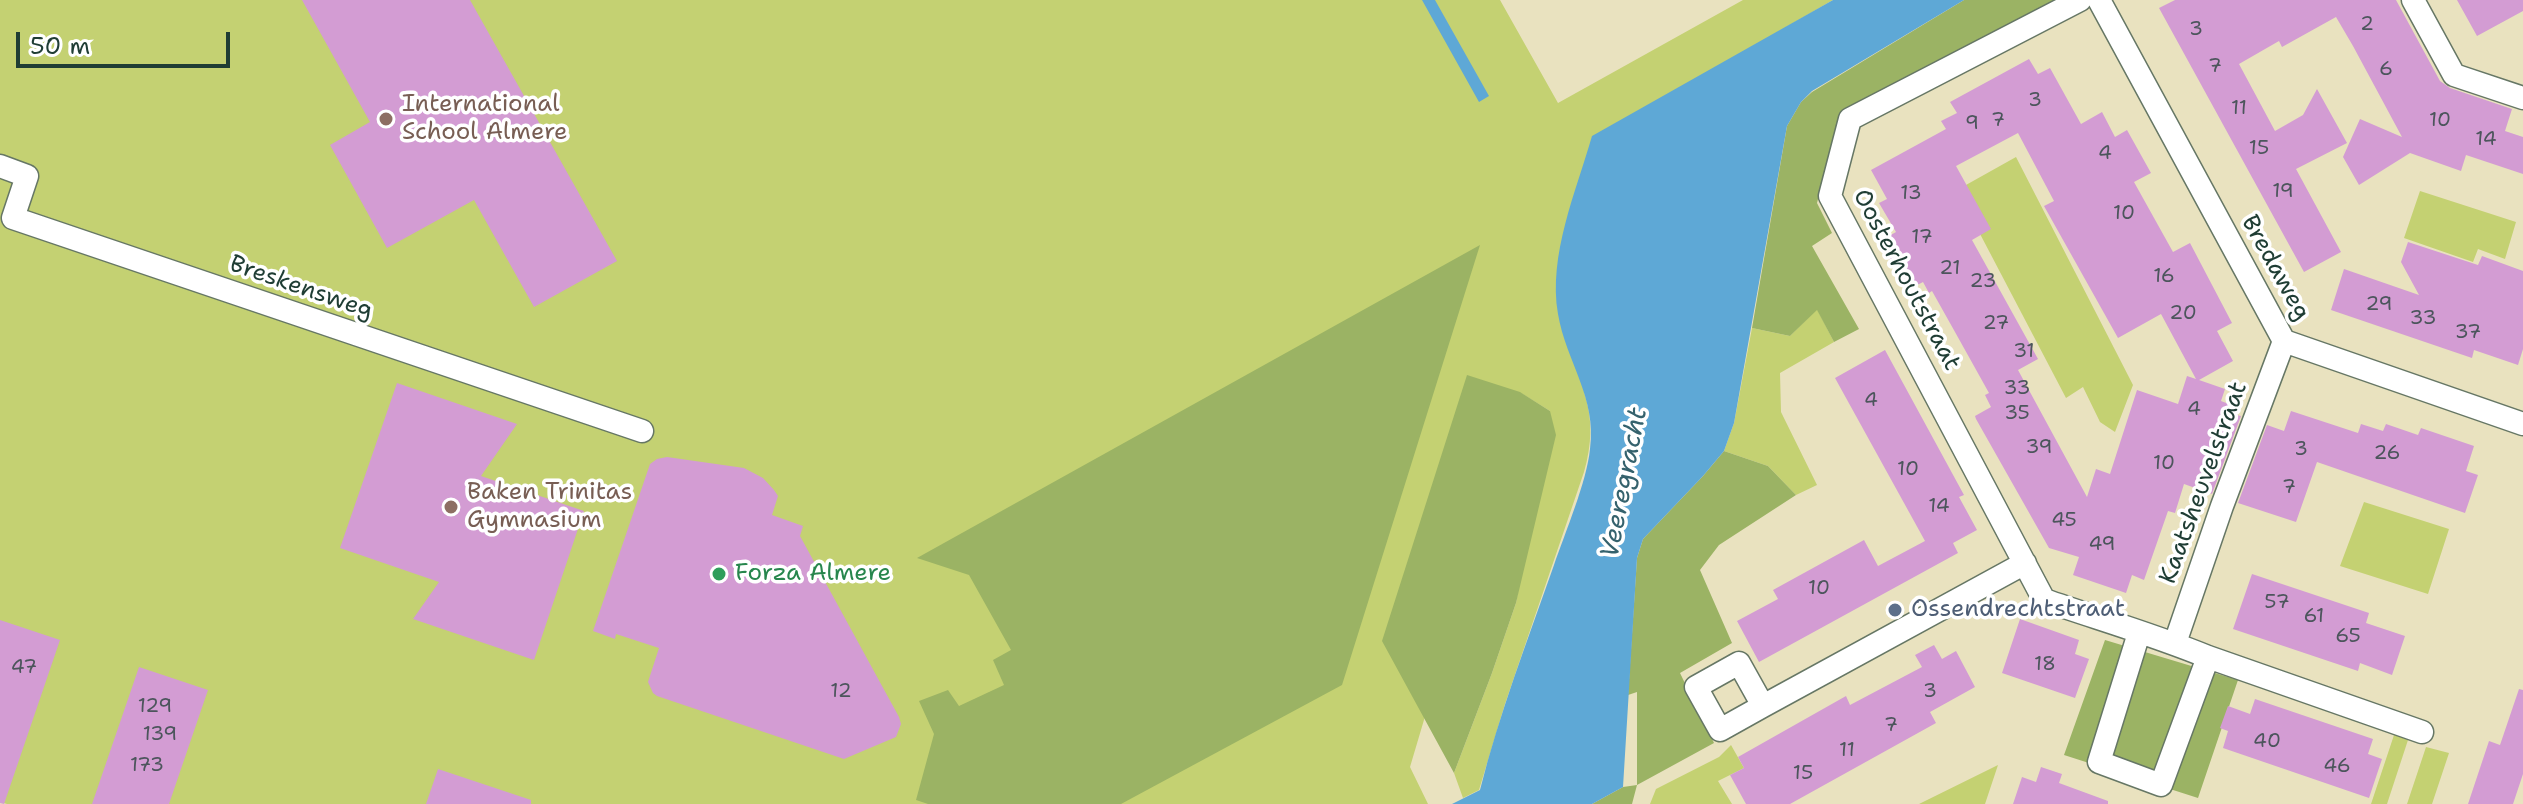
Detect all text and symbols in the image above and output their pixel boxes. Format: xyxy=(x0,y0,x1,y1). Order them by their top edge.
house number: 2 xyxy=(2360,13,2374,37)
scale bar xyxy=(20,16,234,66)
house number: 3 xyxy=(2189,18,2203,42)
text: 50 m xyxy=(30,30,90,62)
house number: 7 xyxy=(2208,55,2222,79)
house number: 6 xyxy=(2379,58,2393,82)
house number: 3 xyxy=(2028,89,2042,113)
place label: International School Almere xyxy=(402,91,568,147)
house number: 11 xyxy=(2231,97,2247,121)
house number: 7 xyxy=(1991,109,2005,133)
house number: 10 xyxy=(2429,109,2451,133)
marker: International School Almere xyxy=(377,110,395,128)
house number: 9 xyxy=(1965,112,1979,136)
house number: 14 xyxy=(2475,128,2497,152)
house number: 15 xyxy=(2249,137,2269,161)
house number: 4 xyxy=(2098,142,2112,166)
house number: 19 xyxy=(2272,180,2294,204)
house number: 13 xyxy=(1900,182,1922,206)
street label: Oosterhoutstraat xyxy=(1846,185,1966,375)
house number: 10 xyxy=(2113,202,2135,226)
street label: Bredaweg xyxy=(2234,210,2316,326)
house number: 17 xyxy=(1911,226,1933,250)
street label: Breskensweg xyxy=(226,250,376,326)
house number: 21 xyxy=(1939,257,1961,281)
house number: 16 xyxy=(2153,265,2175,289)
house number: 23 xyxy=(1970,270,1996,294)
house number: 29 xyxy=(2366,293,2392,317)
house number: 20 xyxy=(2169,302,2197,326)
house number: 33 xyxy=(2410,307,2436,331)
house number: 27 xyxy=(1983,312,2009,336)
house number: 37 xyxy=(2455,321,2481,345)
house number: 31 xyxy=(2013,340,2035,364)
house number: 33 xyxy=(2004,377,2030,401)
street label: Kaatsheuvelstraat xyxy=(2154,378,2254,588)
house number: 4 xyxy=(1864,389,1878,413)
house number: 4 xyxy=(2187,398,2201,422)
house number: 35 xyxy=(2004,402,2030,426)
water label: Veeregracht xyxy=(1595,405,1655,561)
house number: 39 xyxy=(2026,436,2052,460)
house number: 3 xyxy=(2294,438,2308,462)
house number: 26 xyxy=(2373,442,2401,466)
house number: 10 xyxy=(2153,452,2175,476)
house number: 10 xyxy=(1897,458,1919,482)
house number: 7 xyxy=(2282,476,2296,500)
place label: Baken Trinitas Gymnasium xyxy=(467,479,632,535)
house number: 14 xyxy=(1928,495,1950,519)
marker: Baken Trinitas Gymnasium xyxy=(442,498,460,516)
house number: 45 xyxy=(2051,509,2077,533)
house number: 49 xyxy=(2088,533,2116,557)
place label: Forza Almere xyxy=(735,560,891,588)
marker: Forza Almere xyxy=(710,565,728,583)
house number: 10 xyxy=(1808,577,1830,601)
house number: 57 xyxy=(2264,591,2290,615)
place label: Ossendrechtstraat xyxy=(1911,596,2125,624)
marker: Ossendrechtstraat xyxy=(1886,601,1904,619)
house number: 61 xyxy=(2304,605,2324,629)
house number: 65 xyxy=(2335,625,2361,649)
house number: 18 xyxy=(2034,653,2056,677)
house number: 47 xyxy=(11,656,37,680)
house number: 12 xyxy=(830,680,852,704)
house number: 3 xyxy=(1923,680,1937,704)
house number: 129 xyxy=(138,695,172,719)
house number: 7 xyxy=(1884,714,1898,738)
house number: 139 xyxy=(143,723,177,747)
house number: 40 xyxy=(2253,730,2281,754)
house number: 11 xyxy=(1839,739,1855,763)
house number: 173 xyxy=(130,754,164,778)
house number: 46 xyxy=(2323,755,2351,779)
house number: 15 xyxy=(1793,762,1813,786)

